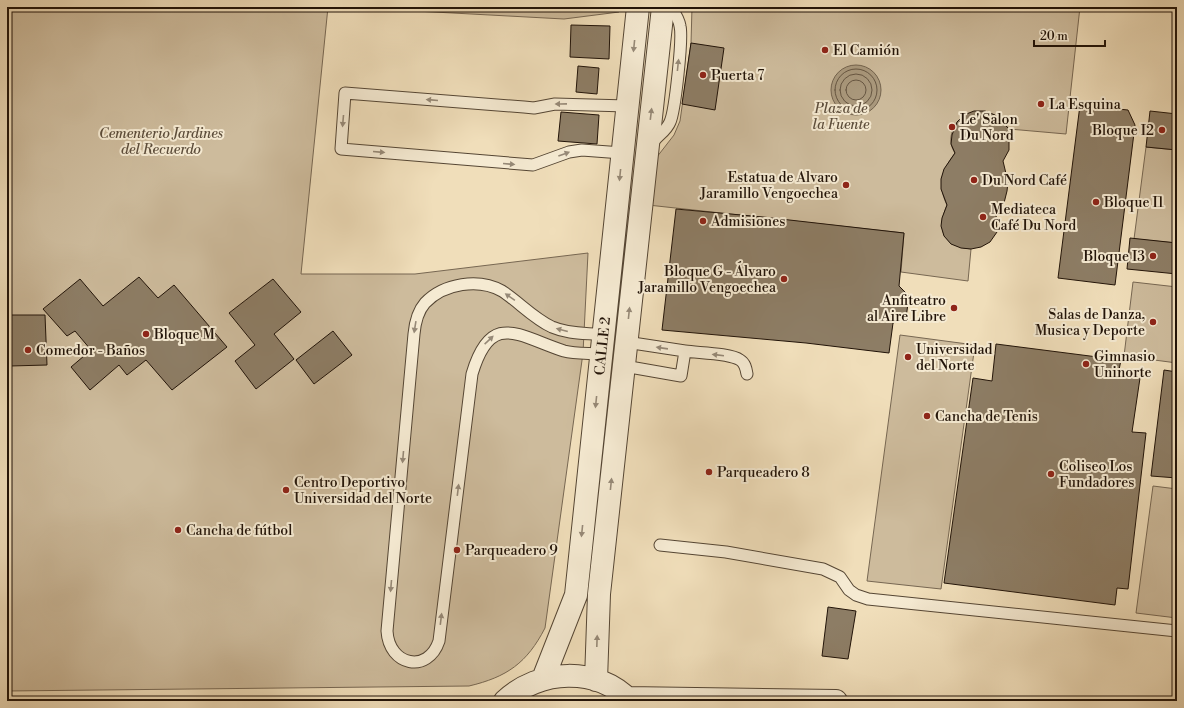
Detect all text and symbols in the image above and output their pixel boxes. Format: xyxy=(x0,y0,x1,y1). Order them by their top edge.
scale bar xyxy=(1034,22,1105,48)
text: 20 m xyxy=(1040,29,1068,44)
one-way arrow xyxy=(630,40,637,52)
place label: El Camión xyxy=(833,42,900,60)
marker: El Camión xyxy=(820,45,830,55)
one-way arrow xyxy=(675,59,681,71)
place label: Puerta 7 xyxy=(711,67,764,85)
marker: Puerta 7 xyxy=(698,70,708,80)
one-way arrow xyxy=(425,96,438,103)
place label: La Esquina xyxy=(1049,96,1122,114)
marker: La Esquina xyxy=(1036,99,1046,109)
park label: Plaza de la Fuente xyxy=(812,100,870,134)
one-way arrow xyxy=(554,101,567,107)
one-way arrow xyxy=(648,108,654,120)
place label: Le' Salon Du Nord xyxy=(960,111,1018,145)
one-way arrow xyxy=(340,115,346,127)
marker: Le' Salon Du Nord xyxy=(947,122,957,132)
place label: Bloque I2 xyxy=(1091,122,1154,140)
park label: Cementerio Jardines del Recuerdo xyxy=(99,125,223,159)
marker: Bloque I2 xyxy=(1157,125,1167,135)
one-way arrow xyxy=(373,149,385,156)
one-way arrow xyxy=(559,150,571,156)
one-way arrow xyxy=(503,160,515,167)
one-way arrow xyxy=(617,169,623,181)
place label: Estatua de Alvaro Jaramillo Vengoechea xyxy=(699,169,839,203)
place label: Du Nord Café xyxy=(982,172,1067,190)
marker: Du Nord Café xyxy=(969,175,979,185)
marker: Estatua de Alvaro Jaramillo Vengoechea xyxy=(841,180,851,190)
place label: Bloque I1 xyxy=(1103,194,1164,212)
marker: Bloque I1 xyxy=(1091,197,1101,207)
place label: Mediateca Café Du Nord xyxy=(991,201,1076,235)
marker: Mediateca Café Du Nord xyxy=(978,212,988,222)
place label: Admisiones xyxy=(710,213,785,231)
marker: Admisiones xyxy=(698,216,708,226)
place label: Bloque I3 xyxy=(1083,248,1145,266)
marker: Bloque I3 xyxy=(1148,251,1158,261)
place label: Bloque G - Álvaro Jaramillo Vengoechea xyxy=(637,261,777,297)
marker: Bloque G - Álvaro Jaramillo Vengoechea xyxy=(779,274,789,284)
place label: Anfiteatro al Aire Libre xyxy=(867,292,946,326)
one-way arrow xyxy=(505,293,516,302)
marker: Anfiteatro al Aire Libre xyxy=(949,303,959,313)
place label: Salas de Danza, Musica y Deporte xyxy=(1035,306,1145,340)
one-way arrow xyxy=(626,307,633,319)
street label: CALLE 2 xyxy=(591,316,615,376)
marker: Salas de Danza, Musica y Deporte xyxy=(1148,317,1158,327)
one-way arrow xyxy=(412,321,418,334)
place label: Bloque M xyxy=(153,326,215,344)
one-way arrow xyxy=(556,326,568,332)
marker: Bloque M xyxy=(141,329,151,339)
one-way arrow xyxy=(484,335,494,345)
place label: Universidad del Norte xyxy=(916,341,993,375)
place label: Comedor - Baños xyxy=(36,342,145,360)
marker: Comedor - Baños xyxy=(23,345,33,355)
one-way arrow xyxy=(656,345,668,351)
place label: Gimnasio Uninorte xyxy=(1094,348,1155,382)
one-way arrow xyxy=(712,352,724,358)
marker: Universidad del Norte xyxy=(903,352,913,362)
marker: Gimnasio Uninorte xyxy=(1081,359,1091,369)
one-way arrow xyxy=(593,396,599,408)
place label: Cancha de Tenis xyxy=(935,408,1038,426)
marker: Cancha de Tenis xyxy=(922,411,932,421)
one-way arrow xyxy=(400,451,406,463)
place label: Coliseo Los Fundadores xyxy=(1059,458,1134,492)
place label: Parqueadero 8 xyxy=(717,464,810,482)
marker: Parqueadero 8 xyxy=(704,467,714,477)
marker: Coliseo Los Fundadores xyxy=(1046,469,1056,479)
place label: Centro Deportivo Universidad del Norte xyxy=(294,474,432,508)
one-way arrow xyxy=(608,478,614,490)
one-way arrow xyxy=(454,484,461,496)
marker: Centro Deportivo Universidad del Norte xyxy=(281,485,291,495)
place label: Cancha de fútbol xyxy=(186,522,292,540)
marker: Cancha de fútbol xyxy=(173,525,183,535)
one-way arrow xyxy=(579,525,586,537)
place label: Parqueadero 9 xyxy=(465,542,558,560)
marker: Parqueadero 9 xyxy=(452,545,462,555)
one-way arrow xyxy=(388,580,395,592)
one-way arrow xyxy=(438,613,444,625)
one-way arrow xyxy=(594,634,600,647)

